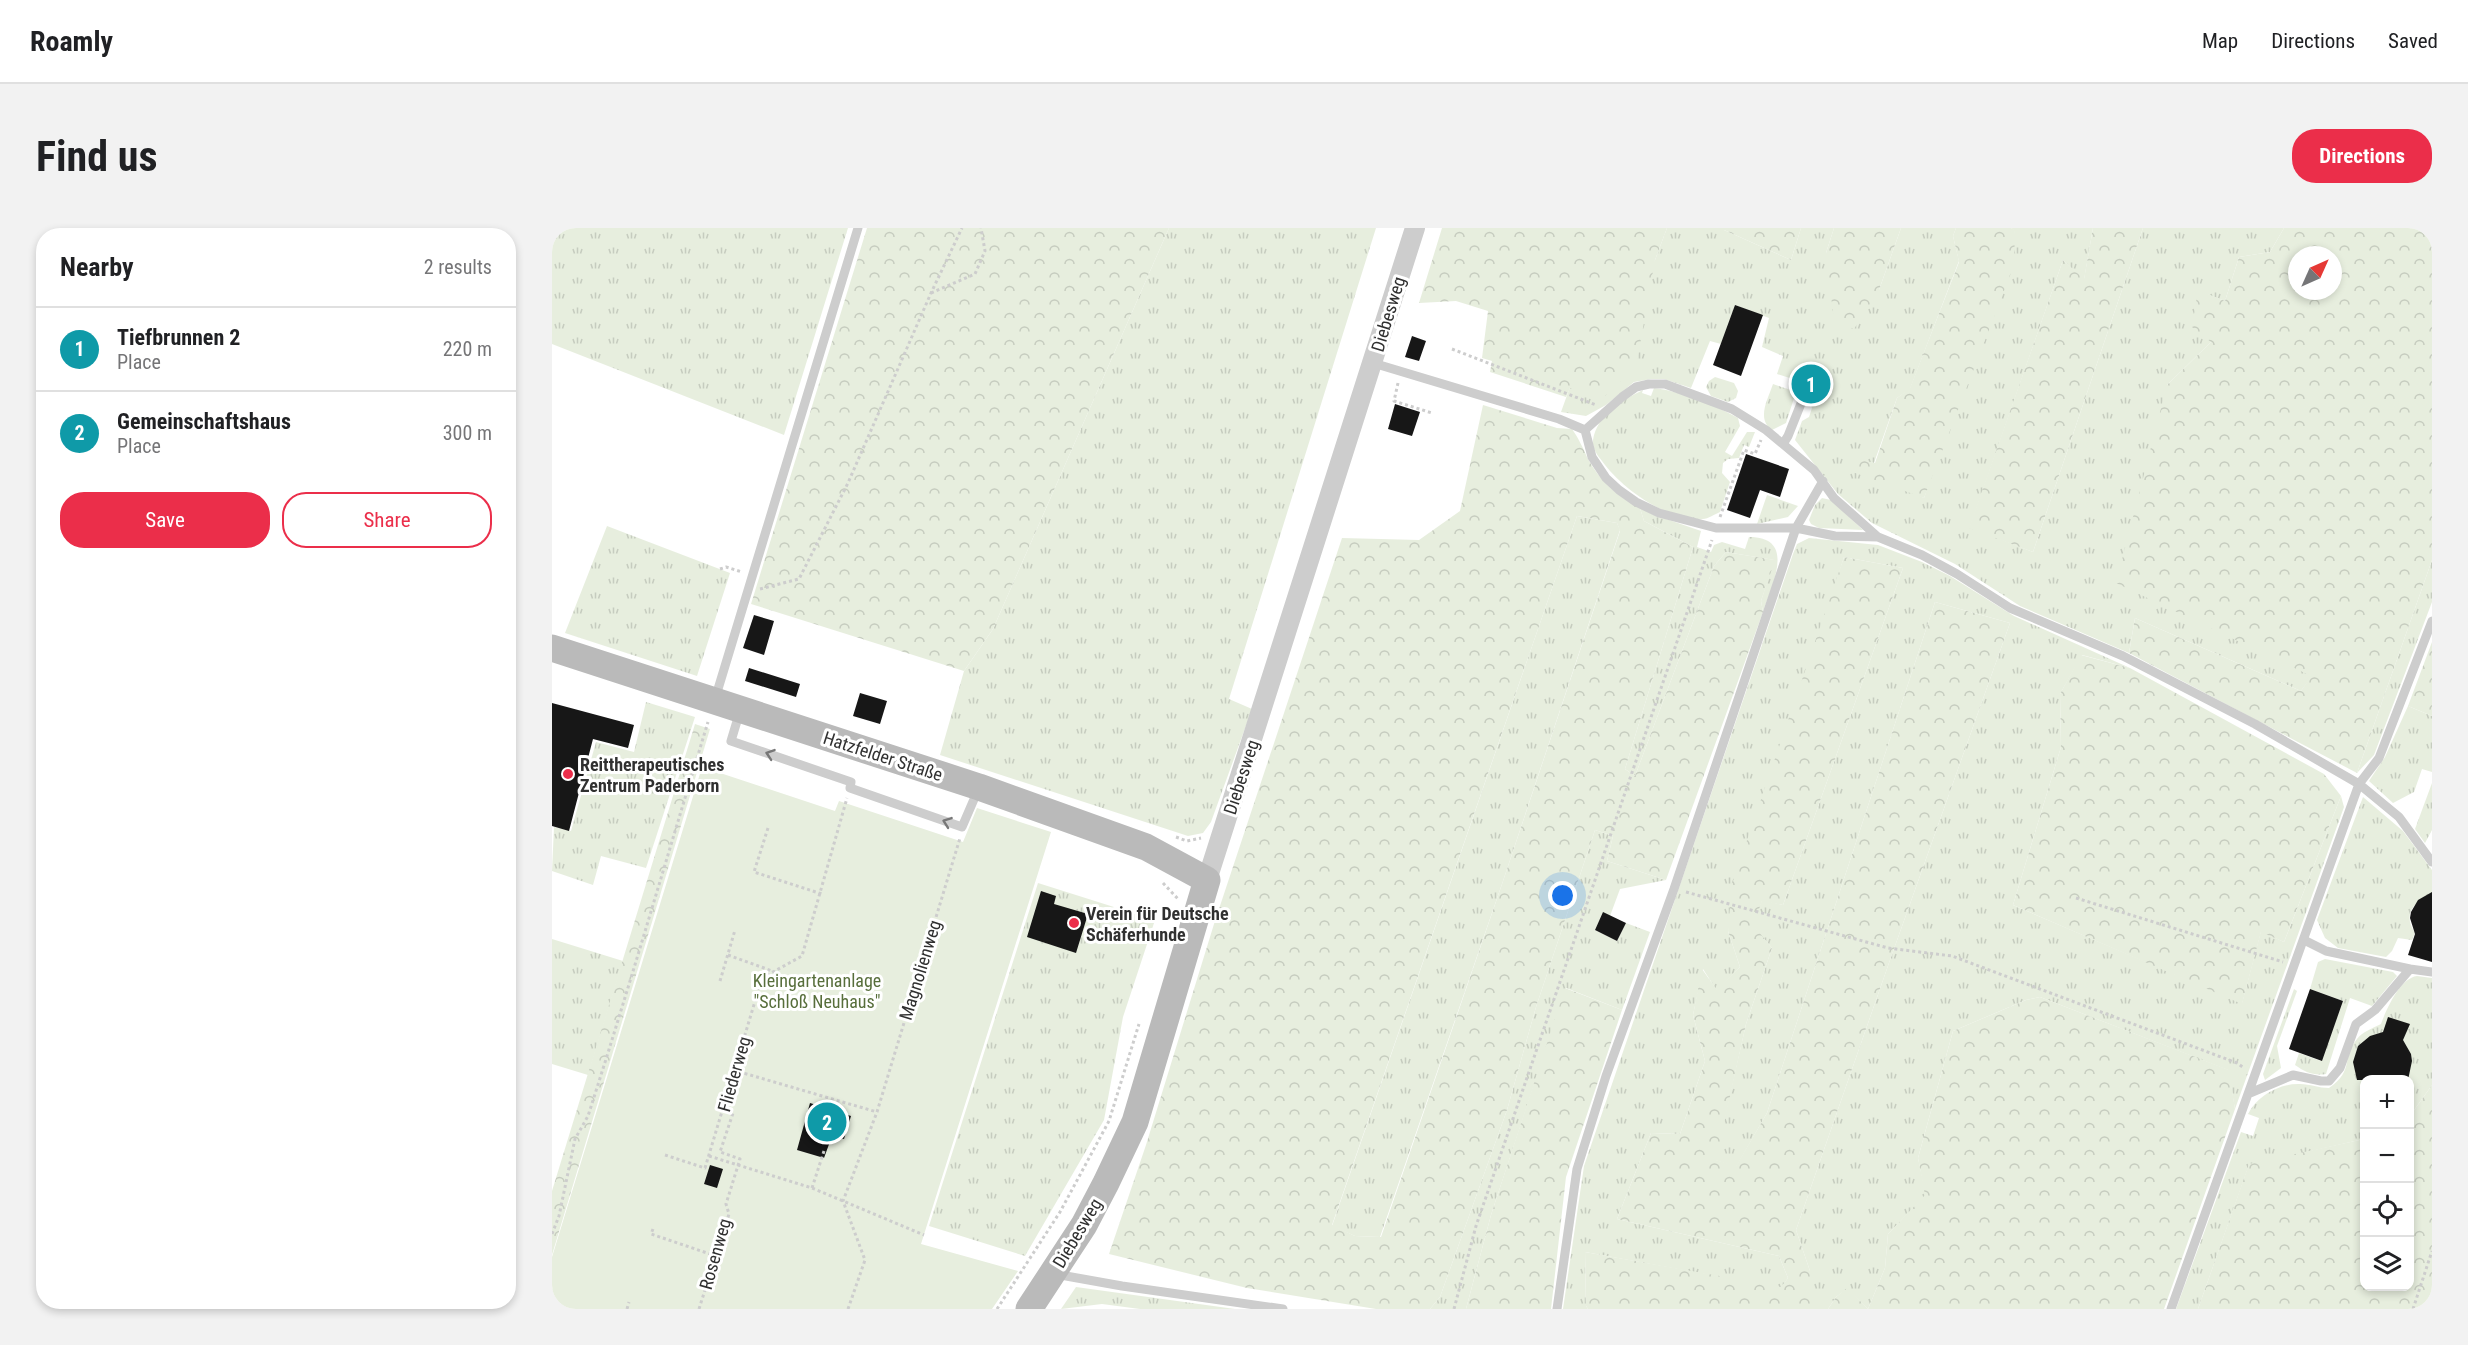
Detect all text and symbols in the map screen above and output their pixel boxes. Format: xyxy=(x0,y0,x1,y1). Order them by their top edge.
text: Roamly xyxy=(30,25,113,58)
text: Map xyxy=(2202,29,2238,53)
text: Directions xyxy=(2271,29,2355,53)
text: Saved xyxy=(2388,29,2438,53)
button: Directions xyxy=(2292,129,2432,183)
text: Find us xyxy=(36,132,157,181)
north arrow xyxy=(2288,246,2342,300)
text: Nearby xyxy=(60,252,134,282)
text: 2 results xyxy=(424,255,492,279)
street label: Diebesweg xyxy=(1367,274,1409,354)
text: Tiefbrunnen 2 xyxy=(117,325,240,350)
text: 1 xyxy=(74,337,85,361)
text: 220 m xyxy=(443,337,492,361)
text: Place xyxy=(117,350,161,374)
pin: 1 xyxy=(1792,362,1830,406)
text: Gemeinschaftshaus xyxy=(117,409,291,434)
text: 2 xyxy=(74,421,85,445)
text: 300 m xyxy=(443,421,492,445)
text: Place xyxy=(117,434,161,458)
button: Save xyxy=(60,492,270,548)
button: Share xyxy=(282,492,492,548)
street label: Hatzfelder Straße xyxy=(821,727,945,785)
street label: Diebesweg xyxy=(1219,737,1263,817)
one-way arrow xyxy=(765,748,776,761)
place label: Reittherapeutisches Zentrum Paderborn xyxy=(580,754,724,796)
marker: Reittherapeutisches Zentrum Paderborn xyxy=(561,767,575,781)
one-way arrow xyxy=(943,817,953,830)
your location xyxy=(1548,881,1577,910)
place label: Verein für Deutsche Schäferhunde xyxy=(1086,903,1229,945)
marker: Verein für Deutsche Schäferhunde xyxy=(1067,916,1081,930)
street label: Magnolienweg xyxy=(895,918,945,1022)
park label: Kleingartenanlage "Schloß Neuhaus" xyxy=(753,970,881,1012)
street label: Fliederweg xyxy=(713,1034,755,1114)
map controls xyxy=(2360,1075,2414,1291)
button: + xyxy=(2360,1075,2414,1129)
pin: 2 xyxy=(808,1100,846,1144)
button: − xyxy=(2360,1129,2414,1183)
button: locate xyxy=(2360,1183,2414,1237)
street label: Diebesweg xyxy=(1048,1194,1106,1272)
street label: Rosenweg xyxy=(695,1216,735,1292)
button: layers xyxy=(2360,1237,2414,1291)

